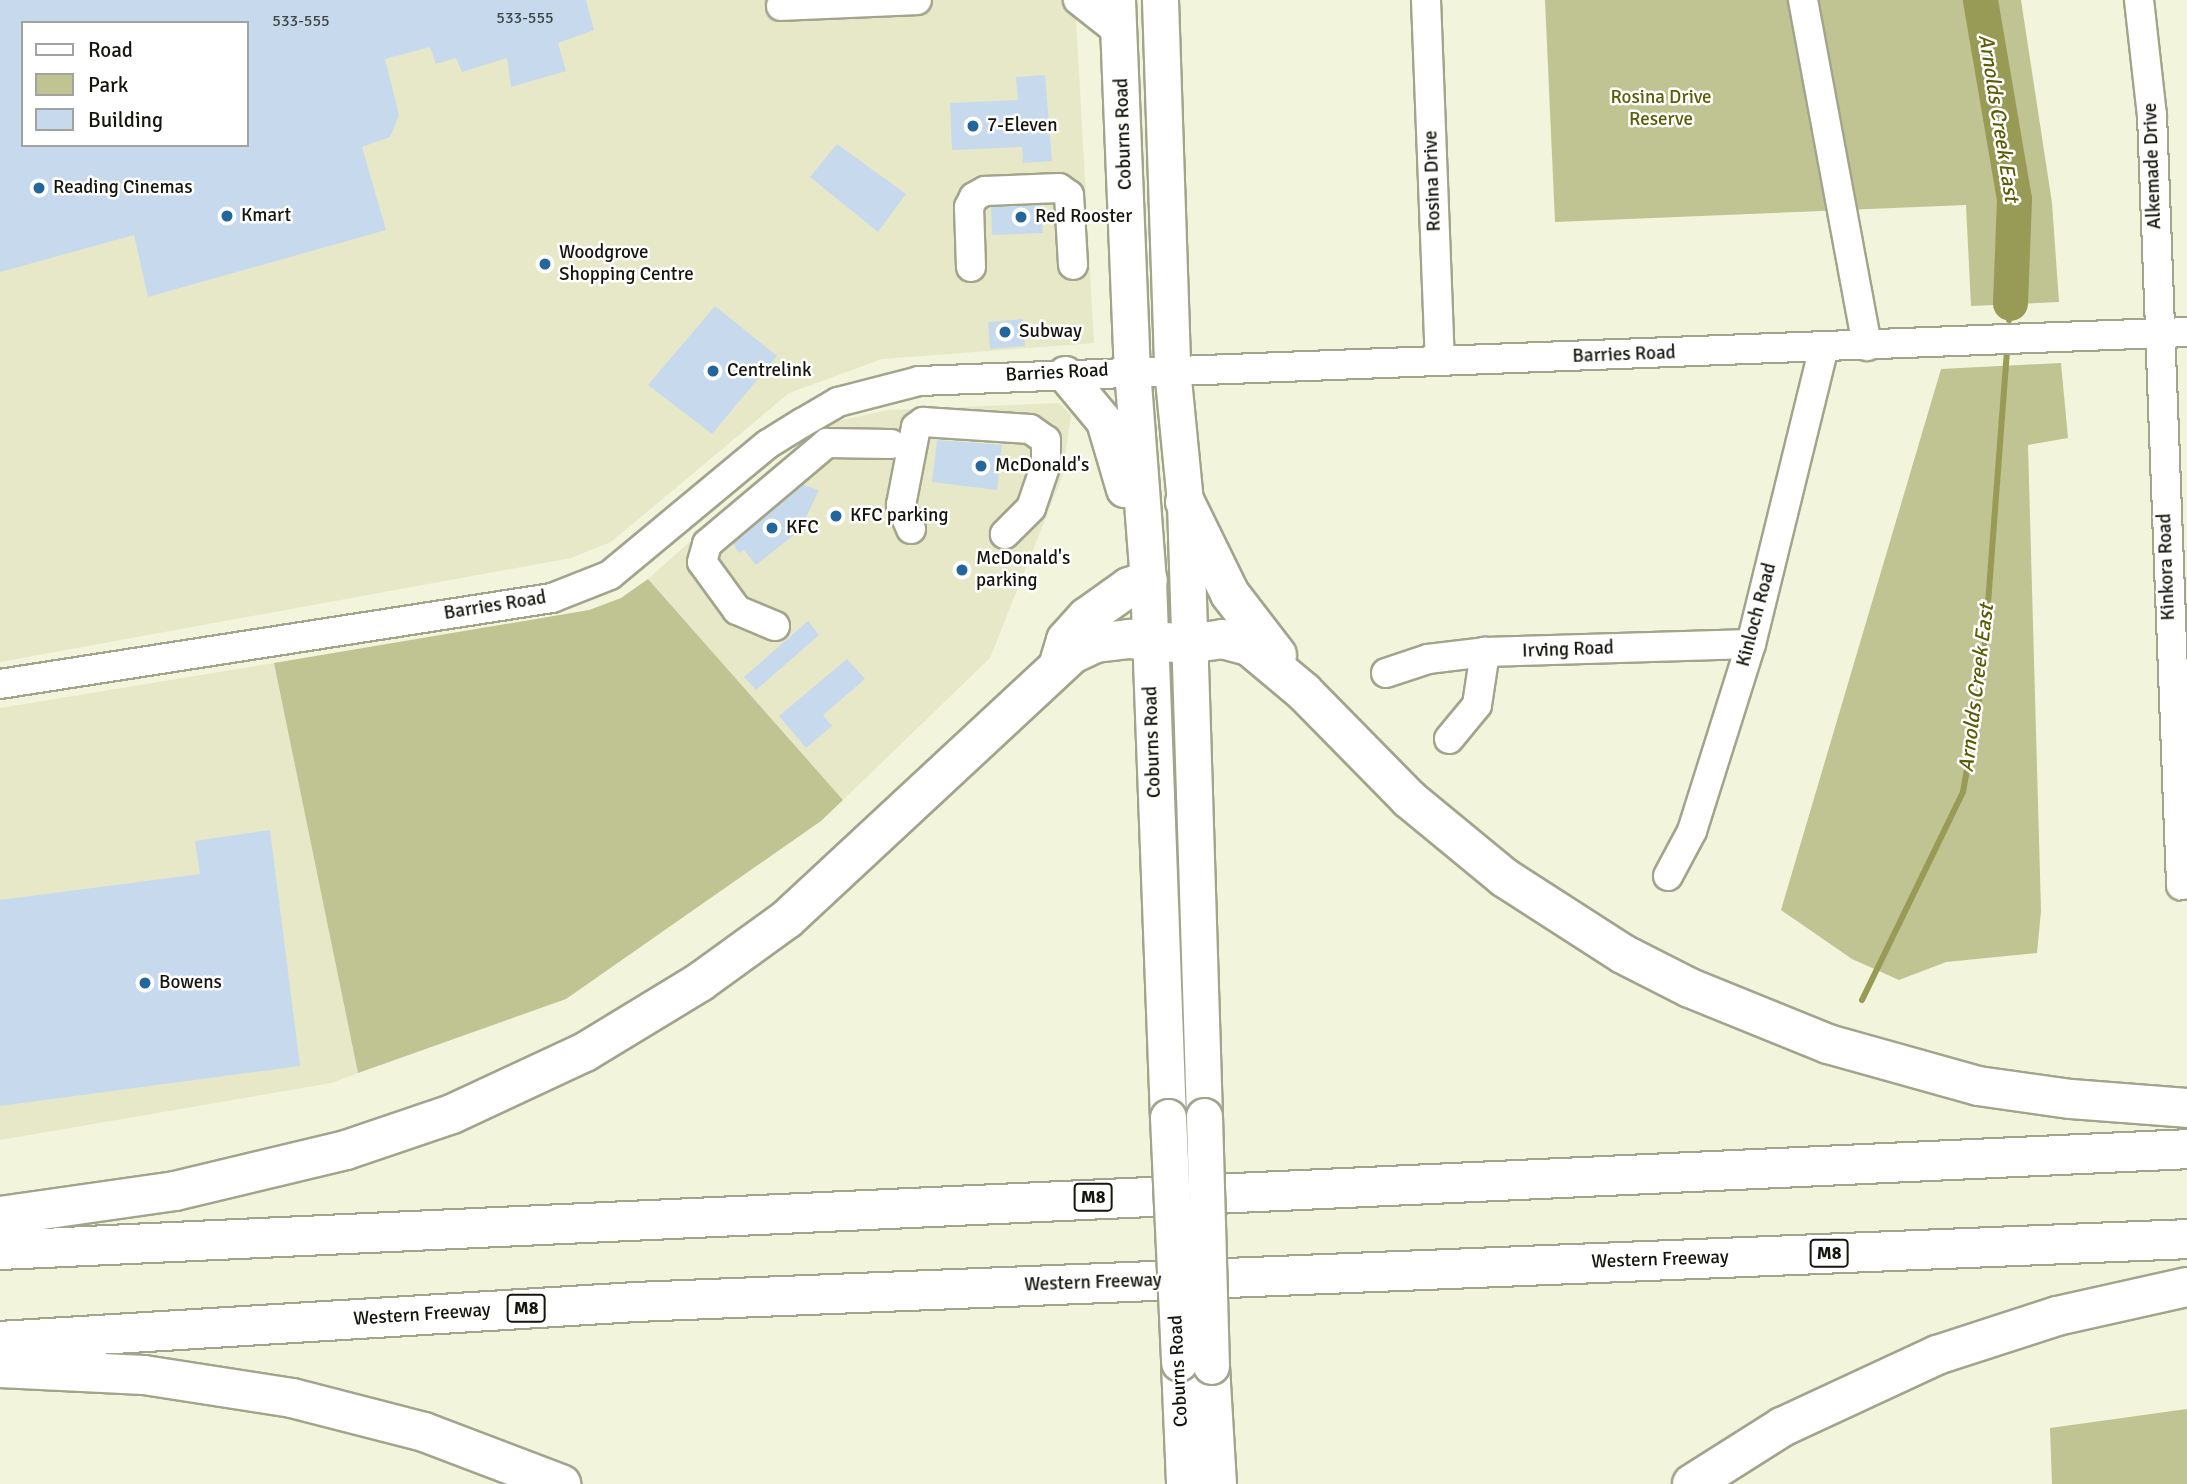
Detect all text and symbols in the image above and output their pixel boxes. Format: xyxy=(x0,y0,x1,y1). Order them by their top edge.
house number: 533-555 xyxy=(496,8,554,28)
house number: 533-555 xyxy=(272,11,330,31)
legend xyxy=(21,21,248,147)
water label: Arnolds Creek East xyxy=(1973,33,2025,203)
text: Road xyxy=(88,37,133,63)
text: Park xyxy=(88,72,128,98)
street label: Coburns Road xyxy=(1111,78,1137,190)
park label: Rosina Drive Reserve xyxy=(1610,87,1712,131)
street label: Alkemade Drive xyxy=(2139,102,2167,230)
text: Building xyxy=(88,107,163,133)
place label: 7-Eleven xyxy=(987,115,1058,137)
marker: 7-Eleven xyxy=(965,118,981,134)
street label: Rosina Drive xyxy=(1420,130,1446,232)
place label: Reading Cinemas xyxy=(53,177,193,199)
marker: Reading Cinemas xyxy=(31,180,47,196)
place label: Kmart xyxy=(241,205,291,227)
place label: Red Rooster xyxy=(1035,206,1132,228)
marker: Kmart xyxy=(219,208,235,224)
marker: Red Rooster xyxy=(1013,209,1029,225)
place label: Woodgrove Shopping Centre xyxy=(559,242,694,286)
marker: Woodgrove Shopping Centre xyxy=(537,256,553,272)
place label: Subway xyxy=(1019,321,1082,343)
marker: Subway xyxy=(997,324,1013,340)
street label: Barries Road xyxy=(1572,342,1676,368)
street label: Barries Road xyxy=(1005,359,1109,387)
place label: Centrelink xyxy=(727,360,812,382)
marker: Centrelink xyxy=(705,363,721,379)
place label: McDonald's xyxy=(995,455,1089,477)
marker: McDonald's xyxy=(973,458,989,474)
place label: KFC parking xyxy=(850,505,948,527)
marker: KFC parking xyxy=(828,508,844,524)
street label: Kinkora Road xyxy=(2154,513,2180,621)
place label: KFC xyxy=(786,517,819,539)
marker: KFC xyxy=(764,520,780,536)
place label: McDonald's parking xyxy=(976,548,1070,592)
street label: Kinloch Road xyxy=(1732,561,1782,669)
marker: McDonald's parking xyxy=(954,562,970,578)
street label: Barries Road xyxy=(442,587,548,625)
water label: Arnolds Creek East xyxy=(1953,603,1999,773)
street label: Irving Road xyxy=(1522,637,1614,663)
street label: Coburns Road xyxy=(1140,686,1166,798)
place label: Bowens xyxy=(159,972,222,994)
marker: Bowens xyxy=(137,975,153,991)
road number: M8 xyxy=(1072,1182,1114,1212)
road number: M8 xyxy=(1808,1238,1850,1268)
street label: Western Freeway xyxy=(1591,1246,1729,1274)
street label: Western Freeway xyxy=(1024,1269,1162,1297)
road number: M8 xyxy=(505,1294,547,1322)
street label: Western Freeway xyxy=(353,1299,491,1331)
street label: Coburns Road xyxy=(1165,1314,1193,1428)

